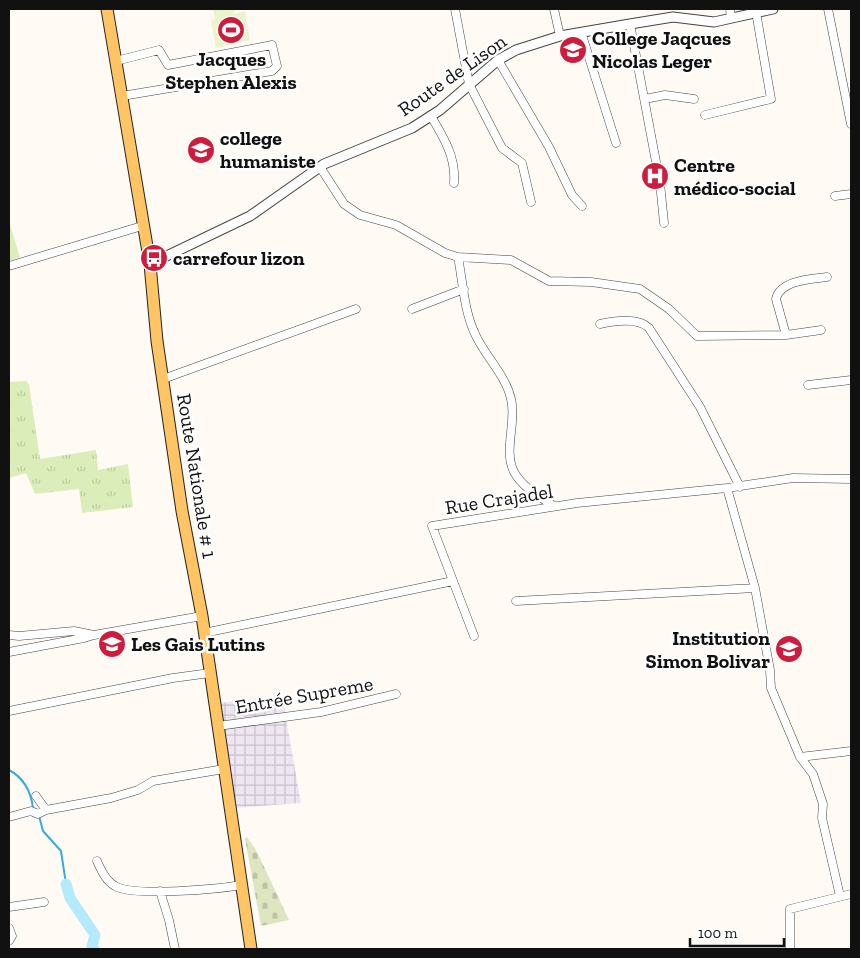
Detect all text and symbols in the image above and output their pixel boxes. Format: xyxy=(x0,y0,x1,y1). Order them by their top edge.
sports icon: Jacques Stephen Alexis xyxy=(216,15,246,45)
place label: College Jaqcues Nicolas Leger xyxy=(592,26,731,73)
street label: Route de Lison xyxy=(393,28,511,121)
school or university icon: College Jaqcues Nicolas Leger xyxy=(558,35,588,65)
place label: Jacques Stephen Alexis xyxy=(165,47,297,94)
place label: college humaniste xyxy=(220,126,316,173)
school or university icon: college humaniste xyxy=(186,135,216,165)
place label: Centre médico-social xyxy=(674,153,796,200)
hospital icon: Centre médico-social xyxy=(640,161,670,191)
bus stop icon: carrefour lizon xyxy=(139,243,169,273)
place label: carrefour lizon xyxy=(173,246,305,270)
street label: Route Nationale # 1 xyxy=(172,392,222,560)
street label: Rue Crajadel xyxy=(443,479,555,519)
place label: Institution Simon Bolivar xyxy=(646,626,770,673)
school or university icon: Les Gais Lutins xyxy=(97,629,127,659)
place label: Les Gais Lutins xyxy=(131,632,265,656)
school or university icon: Institution Simon Bolivar xyxy=(774,634,804,664)
street label: Entrée Supreme xyxy=(233,671,375,719)
scale bar xyxy=(690,916,784,948)
text: 100 m xyxy=(698,924,737,942)

